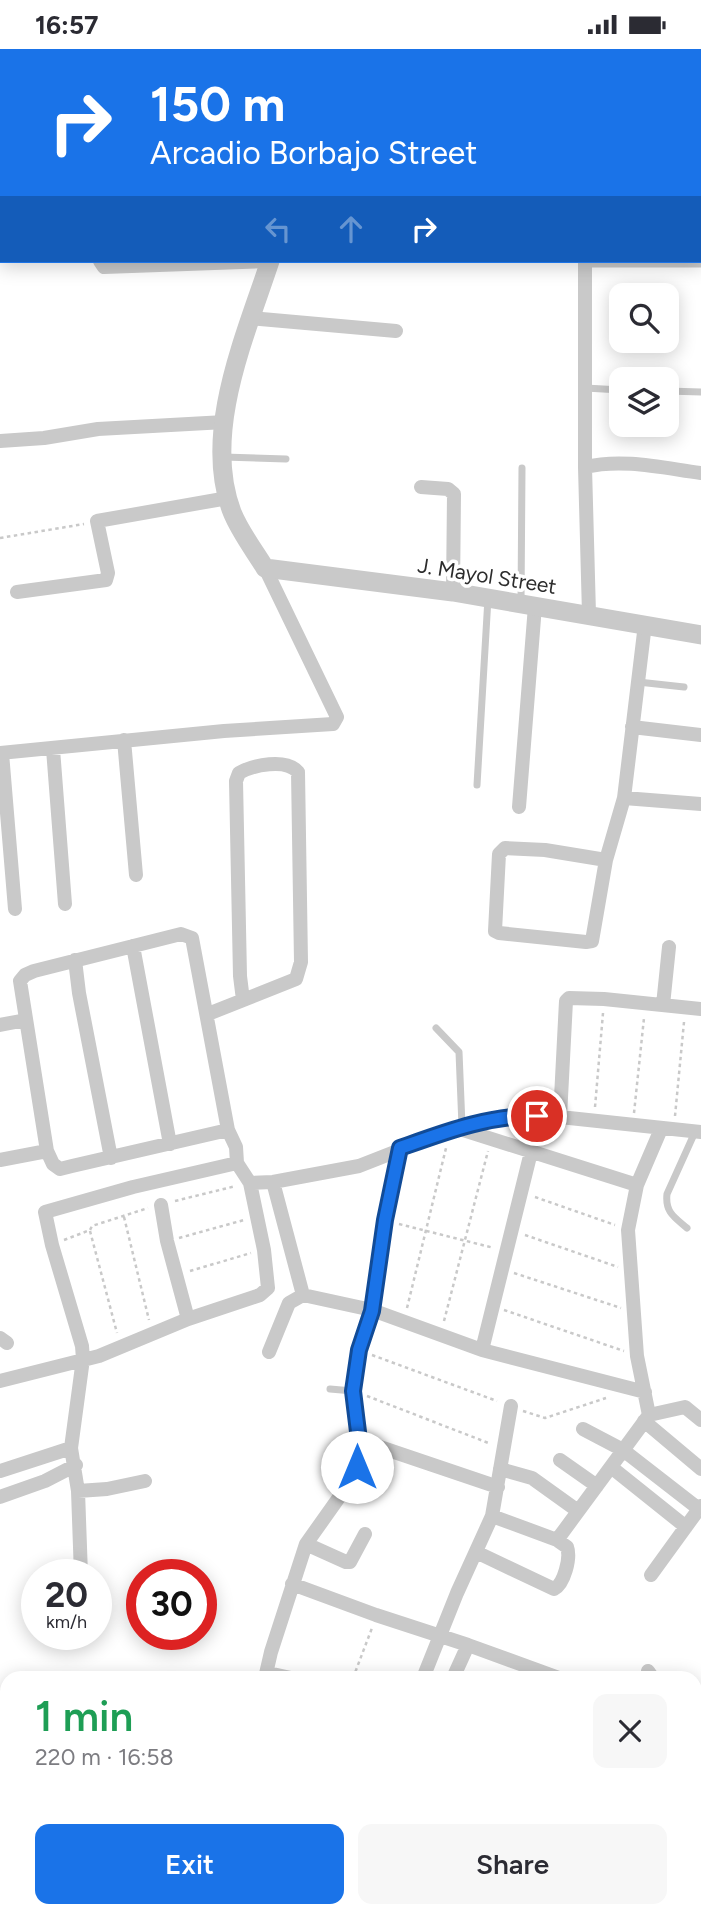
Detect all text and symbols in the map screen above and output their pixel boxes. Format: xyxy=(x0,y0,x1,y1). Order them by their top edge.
text: 16:57 xyxy=(35,9,98,41)
text: 150 m xyxy=(150,74,285,133)
icon: right xyxy=(35,77,126,168)
text: Arcadio Borbajo Street xyxy=(150,134,477,172)
icon: left xyxy=(259,210,297,248)
icon: ahead xyxy=(332,210,370,248)
icon: right xyxy=(405,210,443,248)
map controls xyxy=(609,283,679,437)
button: search xyxy=(609,283,679,353)
button: layers xyxy=(609,367,679,437)
street label: J. Mayol Street xyxy=(416,552,558,599)
pin xyxy=(507,1086,567,1146)
icon: arrive xyxy=(518,1097,556,1135)
position arrow xyxy=(320,1430,394,1504)
speed limit sign: 30 xyxy=(126,1559,217,1650)
text: 20 xyxy=(45,1574,88,1616)
text: km/h xyxy=(46,1611,87,1633)
text: 1 min xyxy=(35,1691,133,1742)
button: close xyxy=(593,1694,667,1768)
text: 220 m · 16:58 xyxy=(35,1743,174,1771)
button: Exit xyxy=(35,1824,344,1904)
button: Share xyxy=(358,1824,667,1904)

